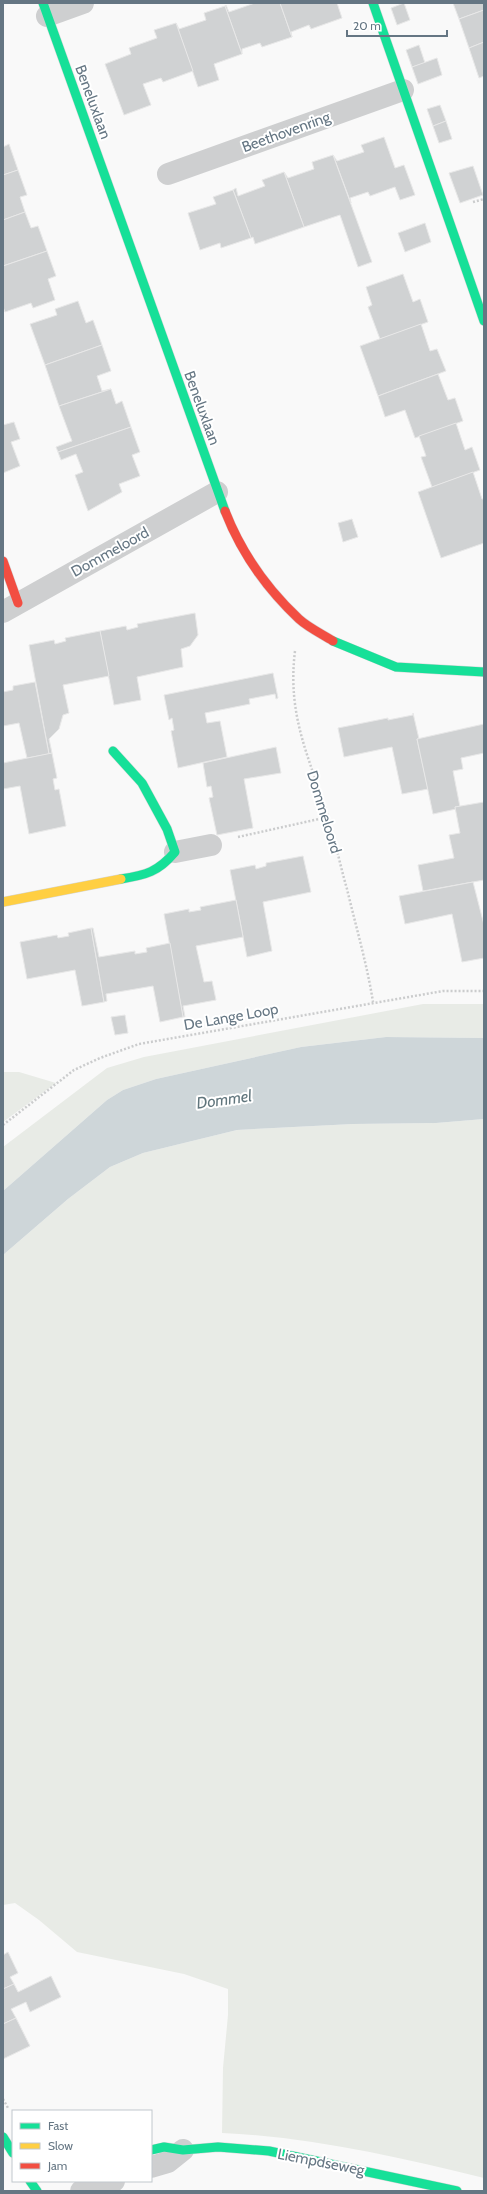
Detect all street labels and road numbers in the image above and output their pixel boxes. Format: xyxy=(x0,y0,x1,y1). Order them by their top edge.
street label: Beneluxlaan xyxy=(71,62,115,142)
street label: Beethovenring xyxy=(239,108,333,156)
street label: Beneluxlaan xyxy=(180,368,224,448)
street label: Dommeloord xyxy=(68,523,152,581)
street label: Dommeloord xyxy=(303,768,345,856)
street label: De Lange Loop xyxy=(182,1000,280,1034)
street label: Liempdseweg xyxy=(276,2145,366,2179)

